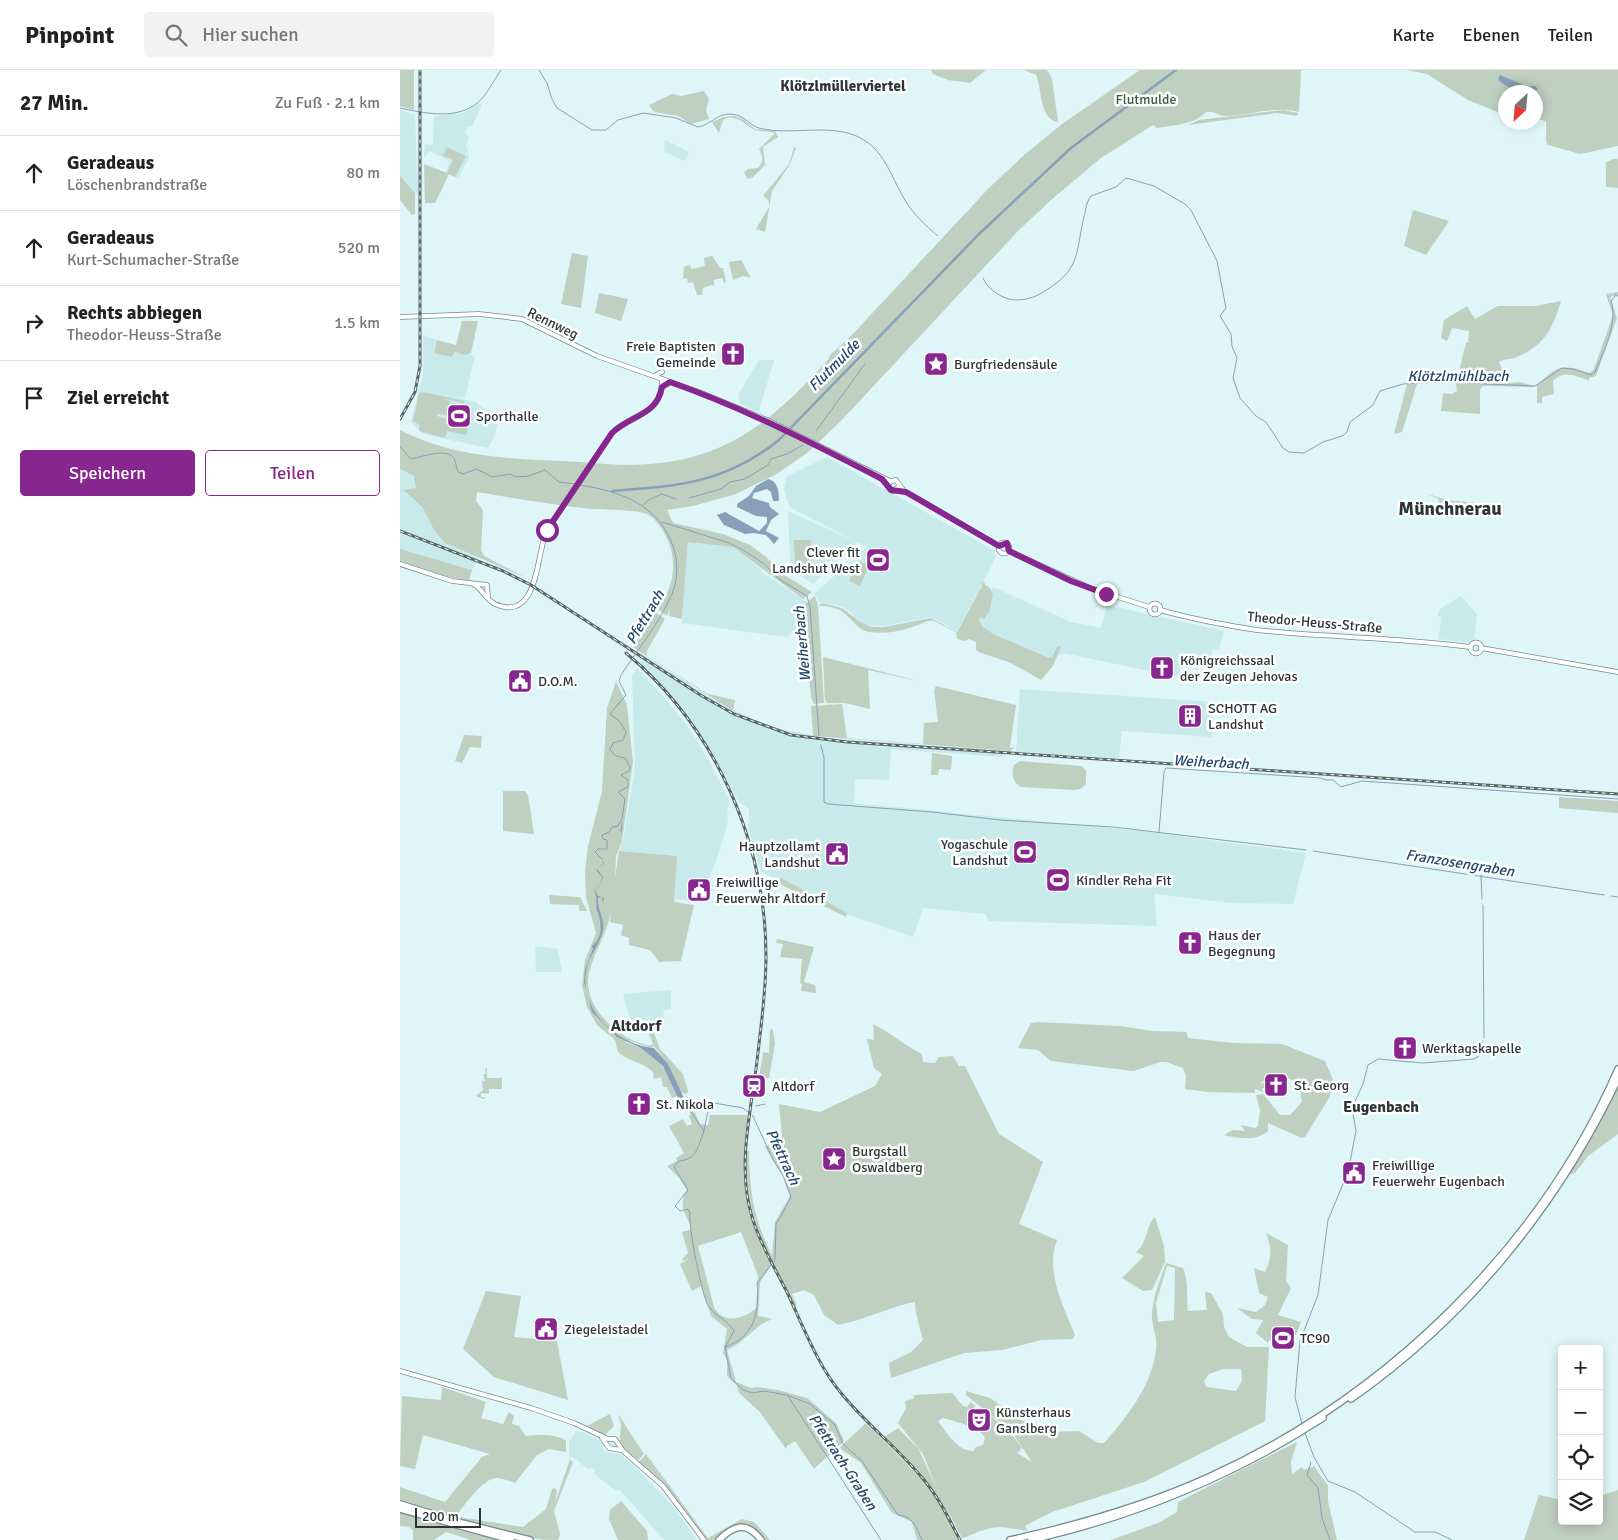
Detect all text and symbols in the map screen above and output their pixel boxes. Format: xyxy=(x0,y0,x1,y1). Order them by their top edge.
search box xyxy=(144,12,494,57)
text: Pinpoint xyxy=(25,20,114,50)
icon: search xyxy=(162,21,190,49)
text: Hier suchen xyxy=(202,23,299,47)
text: Karte xyxy=(1392,24,1434,46)
text: Ebenen xyxy=(1462,24,1520,46)
text: Teilen xyxy=(1548,24,1593,46)
district label: Klötzlmüllerviertel xyxy=(780,77,906,95)
north arrow xyxy=(1498,85,1543,130)
text: 27 Min. xyxy=(20,90,89,116)
park label: Flutmulde xyxy=(1115,91,1177,108)
text: Zu Fuß · 2.1 km xyxy=(275,93,380,113)
text: Geradeaus xyxy=(67,151,154,175)
icon: ahead xyxy=(20,159,48,187)
text: 80 m xyxy=(346,163,380,183)
text: Löschenbrandstraße xyxy=(67,175,207,195)
text: Geradeaus xyxy=(67,226,154,250)
icon: ahead xyxy=(20,234,48,262)
text: 520 m xyxy=(338,238,380,258)
text: Kurt-Schumacher-Straße xyxy=(67,250,239,270)
text: Rechts abbiegen xyxy=(67,301,202,325)
street label: Rennweg xyxy=(525,304,581,343)
icon: right xyxy=(20,309,48,337)
text: 1.5 km xyxy=(334,313,380,333)
text: Theodor-Heuss-Straße xyxy=(67,325,222,345)
water label: Flutmulde xyxy=(804,334,865,395)
place label: Freie Baptisten Gemeinde xyxy=(626,338,716,371)
church icon: Freie Baptisten Gemeinde xyxy=(720,341,746,367)
place icon: Burgfriedensäule xyxy=(923,351,949,377)
place label: Burgfriedensäule xyxy=(954,356,1058,373)
water label: Klötzlmühlbach xyxy=(1408,367,1509,385)
icon: arrive xyxy=(20,384,48,412)
text: Ziel erreicht xyxy=(67,386,169,410)
sports icon: Sporthalle xyxy=(446,403,472,429)
place label: Sporthalle xyxy=(476,408,538,425)
button: Speichern xyxy=(20,450,195,496)
button: Teilen xyxy=(205,450,380,496)
district label: Münchnerau xyxy=(1398,497,1502,521)
route start xyxy=(536,519,559,542)
place label: Clever fit Landshut West xyxy=(772,544,860,577)
sports icon: Clever fit Landshut West xyxy=(865,547,891,573)
route end xyxy=(1095,583,1118,606)
water label: Pfettrach xyxy=(622,586,669,647)
water label: Weiherbach xyxy=(790,605,814,682)
street label: Theodor-Heuss-Straße xyxy=(1247,608,1383,637)
place label: Königreichssaal der Zeugen Jehovas xyxy=(1180,652,1298,685)
church icon: Königreichssaal der Zeugen Jehovas xyxy=(1149,655,1175,681)
public building icon: D.O.M. xyxy=(507,668,533,694)
place label: D.O.M. xyxy=(538,673,577,690)
place label: SCHOTT AG Landshut xyxy=(1208,700,1277,733)
building icon: SCHOTT AG Landshut xyxy=(1177,703,1203,729)
water label: Weiherbach xyxy=(1173,751,1250,773)
place label: Yogaschule Landshut xyxy=(941,836,1008,869)
place label: Hauptzollamt Landshut xyxy=(739,838,820,871)
sports icon: Yogaschule Landshut xyxy=(1012,839,1038,865)
public building icon: Hauptzollamt Landshut xyxy=(824,841,850,867)
water label: Franzosengraben xyxy=(1404,846,1516,881)
sports icon: Kindler Reha Fit xyxy=(1045,867,1071,893)
place label: Kindler Reha Fit xyxy=(1076,872,1171,889)
place label: Freiwillige Feuerwehr Altdorf xyxy=(716,874,826,907)
public building icon: Freiwillige Feuerwehr Altdorf xyxy=(686,877,712,903)
place label: Haus der Begegnung xyxy=(1208,927,1276,960)
church icon: Haus der Begegnung xyxy=(1177,930,1203,956)
district label: Altdorf xyxy=(611,1016,662,1036)
church icon: Werktagskapelle xyxy=(1392,1035,1418,1061)
place label: Werktagskapelle xyxy=(1422,1040,1521,1057)
church icon: St. Georg xyxy=(1263,1072,1289,1098)
station icon: Altdorf xyxy=(741,1073,767,1099)
place label: St. Georg xyxy=(1294,1077,1349,1094)
place label: Altdorf xyxy=(772,1078,815,1095)
church icon: St. Nikola xyxy=(626,1091,652,1117)
place label: St. Nikola xyxy=(656,1096,714,1113)
district label: Eugenbach xyxy=(1343,1097,1419,1117)
water label: Pfettrach xyxy=(762,1126,804,1189)
place label: Burgstall Oswaldberg xyxy=(852,1143,923,1176)
place icon: Burgstall Oswaldberg xyxy=(821,1146,847,1172)
place label: Freiwillige Feuerwehr Eugenbach xyxy=(1372,1157,1505,1190)
public building icon: Freiwillige Feuerwehr Eugenbach xyxy=(1341,1160,1367,1186)
public building icon: Ziegeleistadel xyxy=(533,1316,559,1342)
place label: Ziegeleistadel xyxy=(564,1321,648,1338)
sports icon: TC90 xyxy=(1270,1325,1296,1351)
place label: TC90 xyxy=(1300,1330,1330,1347)
map controls xyxy=(1558,1345,1603,1525)
button: + xyxy=(1558,1345,1603,1390)
button: − xyxy=(1558,1390,1603,1435)
place label: Künsterhaus Ganslberg xyxy=(996,1404,1071,1437)
theatre icon: Künsterhaus Ganslberg xyxy=(966,1407,992,1433)
water label: Pfettrach-Graben xyxy=(805,1410,881,1514)
button: locate xyxy=(1558,1435,1603,1480)
button: layers xyxy=(1558,1480,1603,1525)
scale bar xyxy=(415,1505,481,1528)
text: 200 m xyxy=(422,1508,459,1525)

